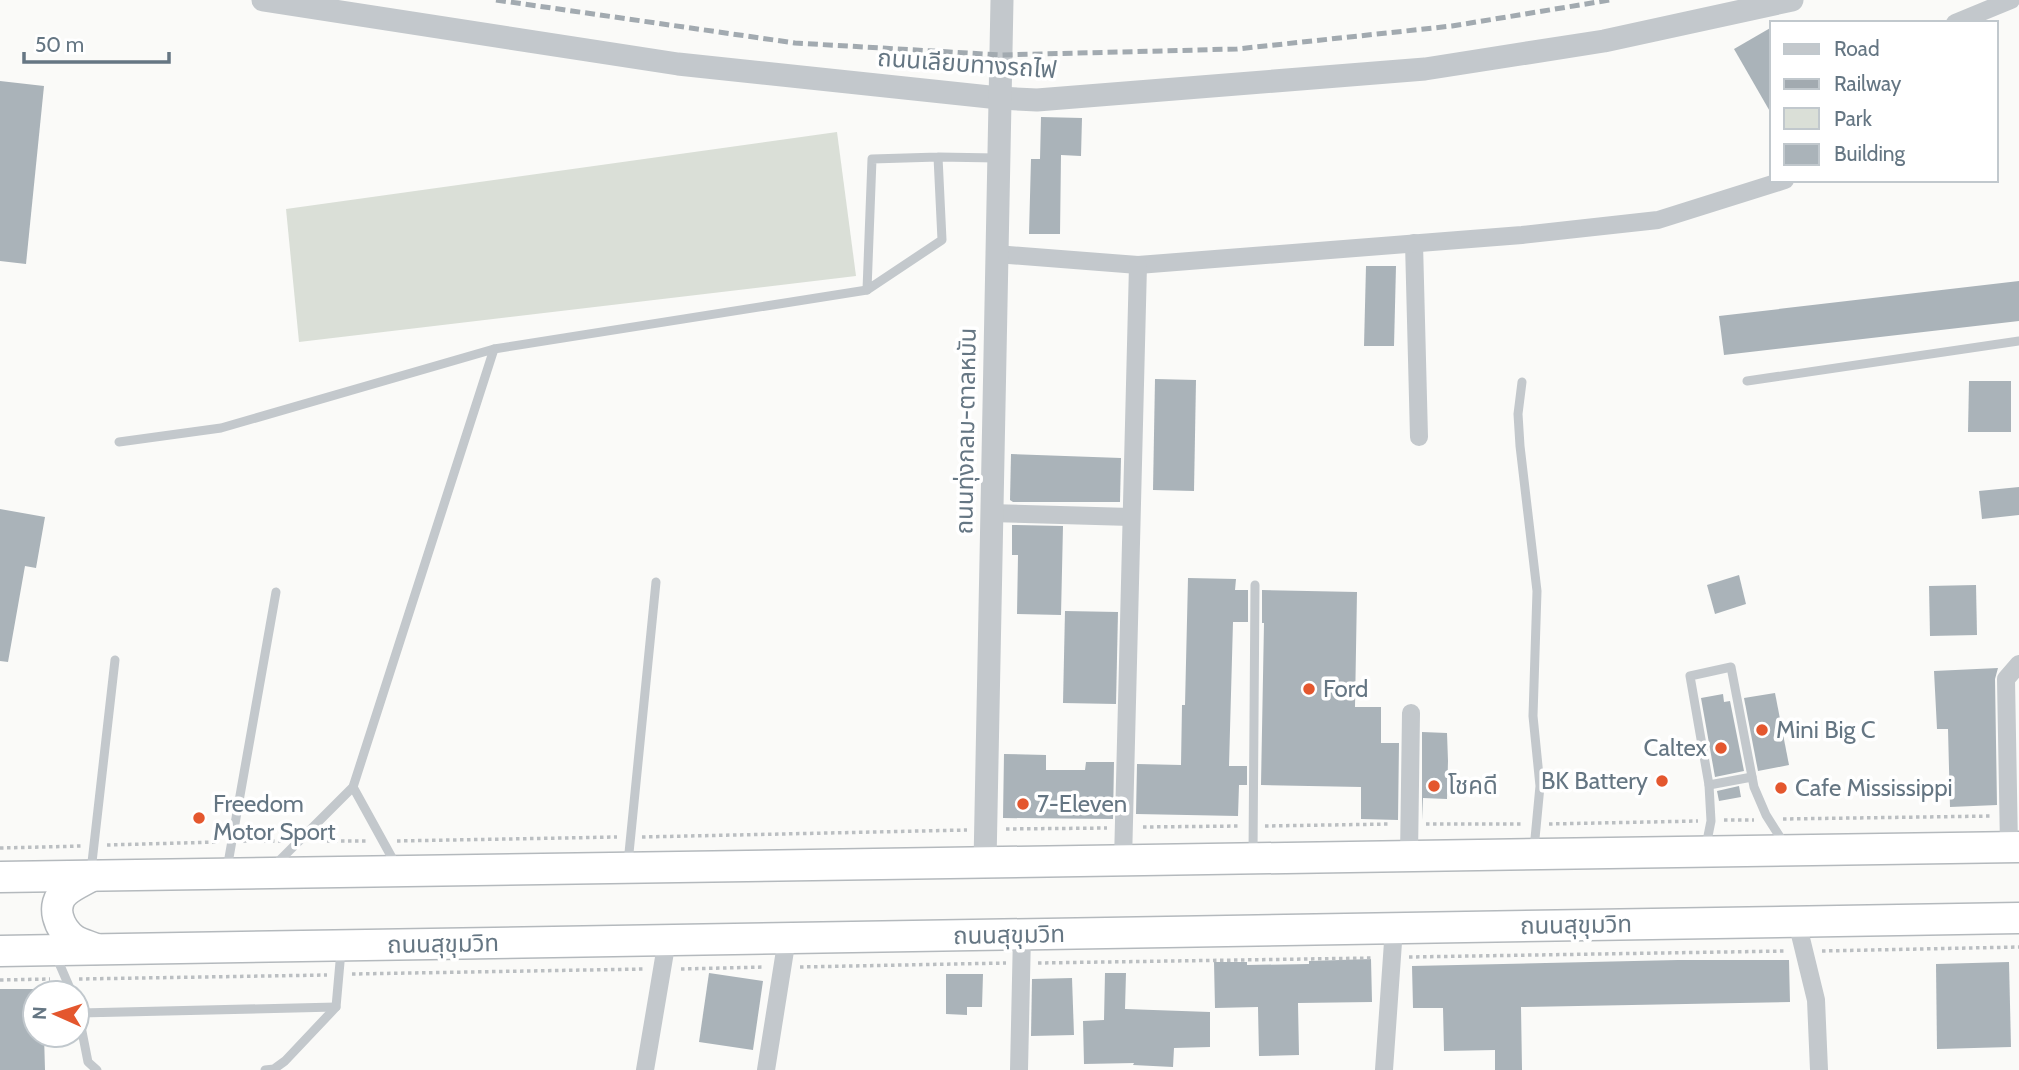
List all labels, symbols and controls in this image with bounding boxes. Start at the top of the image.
scale bar [24,21,170,65]
legend [1770,21,1998,182]
text: 50 m [35,32,84,57]
text: Road [1834,36,1880,61]
street label: ถนนเลียบทางรถไฟ [876,43,1058,84]
text: Railway [1834,71,1902,96]
text: Park [1834,106,1872,131]
text: Building [1834,141,1906,166]
street label: ถนนทุ่งกลม-ตาลหมัน [949,327,983,535]
place label: Ford [1323,674,1368,703]
marker: Ford [1301,681,1317,697]
place label: Mini Big C [1776,715,1876,744]
marker: Mini Big C [1754,722,1770,738]
place label: Caltex [1644,733,1708,762]
marker: Caltex [1713,740,1729,756]
place label: BK Battery [1541,766,1648,795]
place label: โชคดี [1448,771,1498,800]
marker: BK Battery [1654,773,1670,789]
place label: Cafe Mississippi [1795,773,1953,802]
marker: โชคดี [1426,778,1442,794]
marker: Cafe Mississippi [1773,780,1789,796]
place label: Freedom Motor Sport [213,789,336,846]
place label: 7-Eleven [1037,789,1127,818]
marker: 7-Eleven [1015,796,1031,812]
marker: Freedom Motor Sport [191,810,207,826]
street label: ถนนสุขุมวิท [1520,909,1632,941]
street label: ถนนสุขุมวิท [953,919,1065,951]
street label: ถนนสุขุมวิท [387,928,499,960]
north arrow [21,979,91,1049]
text: N [28,1006,51,1020]

